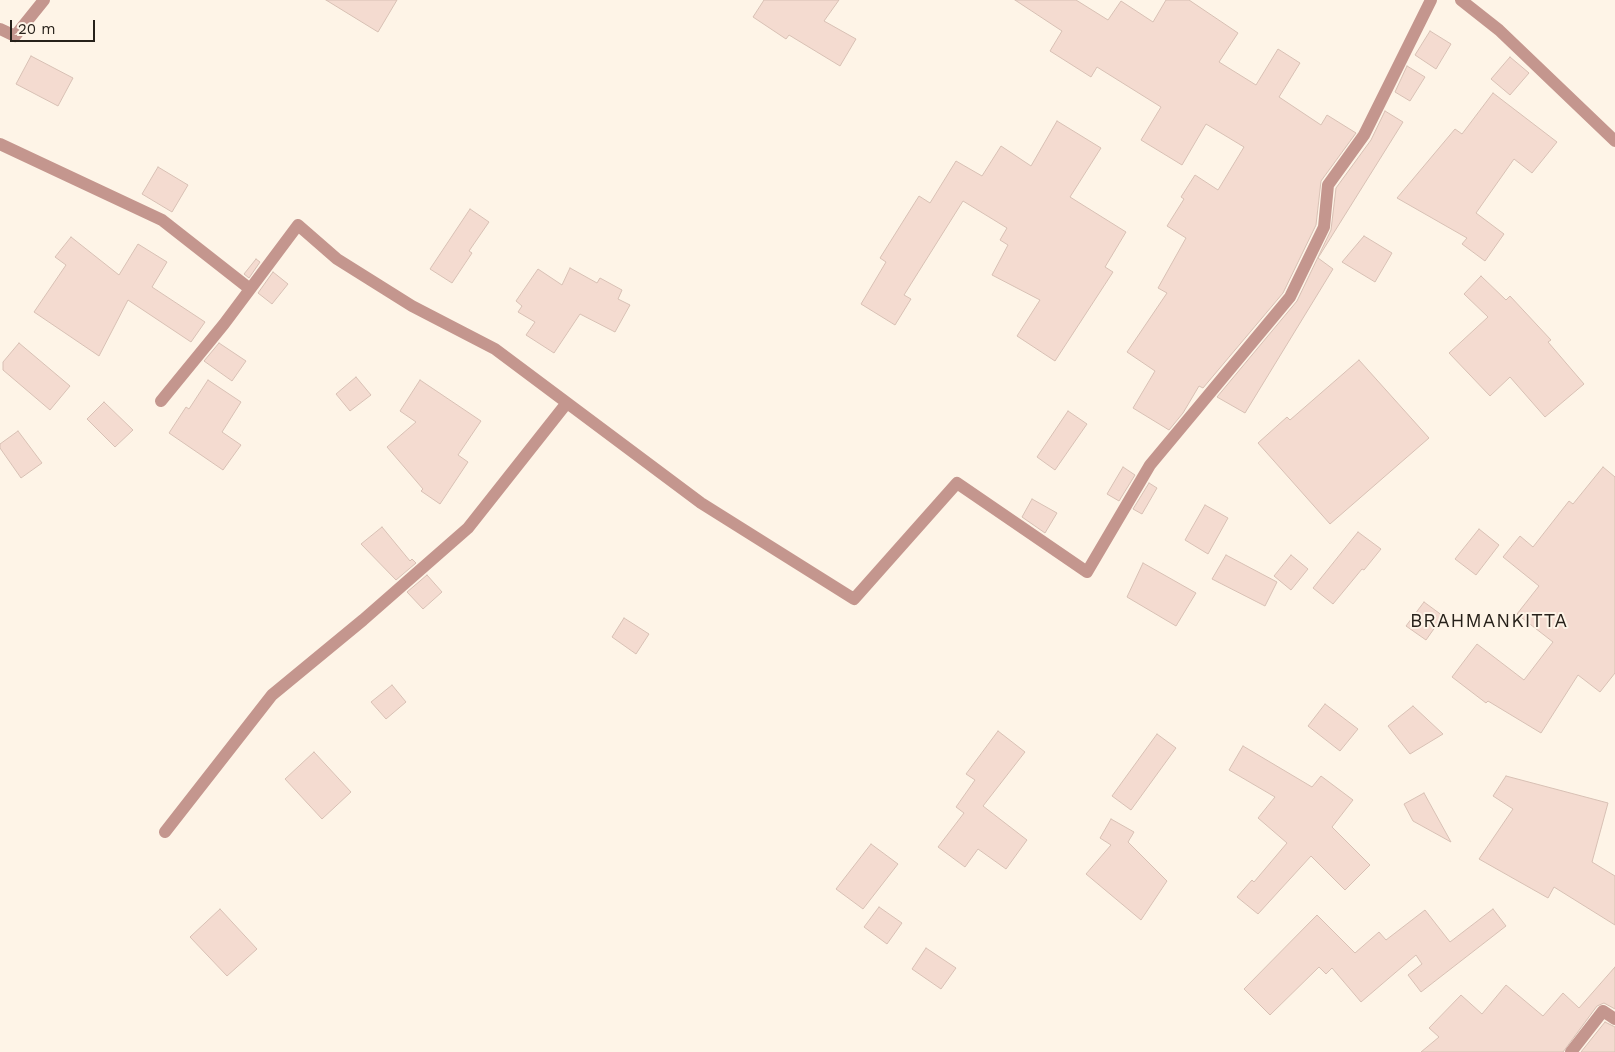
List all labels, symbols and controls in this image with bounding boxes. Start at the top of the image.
scale bar [12,10,98,42]
text: 20 m [18,20,56,38]
district label: BRAHMANKITTA [1408,610,1570,632]

